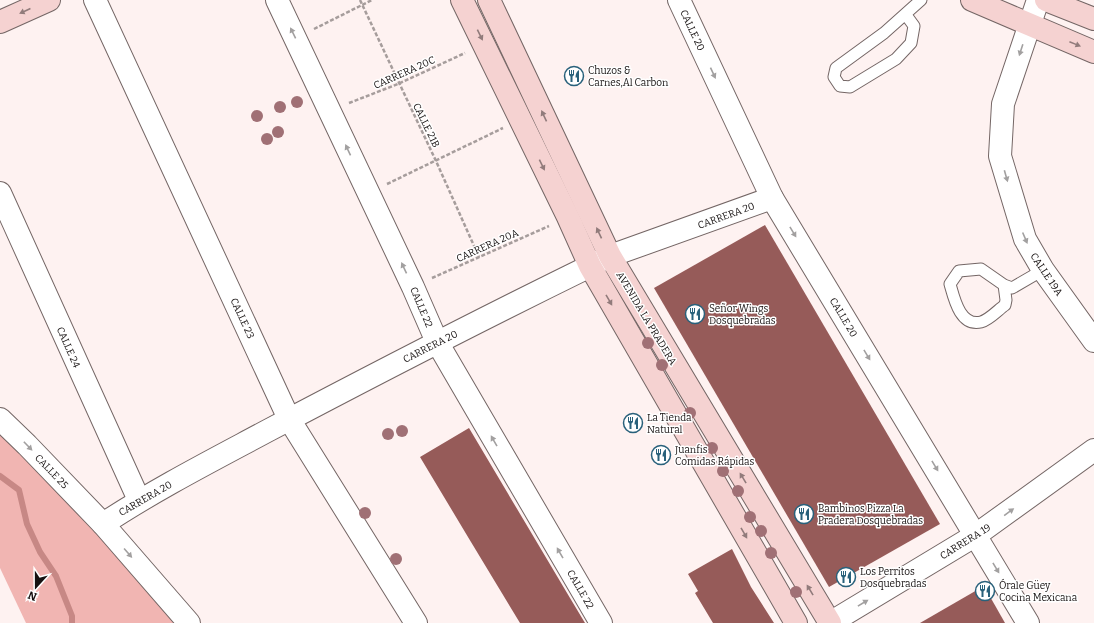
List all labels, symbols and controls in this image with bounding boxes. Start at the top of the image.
one-way arrow [19,8,30,14]
street label: CALLE 20 [677,8,707,53]
one-way arrow [290,27,296,39]
one-way arrow [476,29,483,41]
one-way arrow [1069,41,1081,47]
one-way arrow [1018,44,1024,56]
street label: CARRERA 20C [372,54,437,92]
restaurant icon: Chuzos & Carnes,Al Carbon [563,65,585,87]
place label: Chuzos & Carnes,Al Carbon [588,65,669,89]
one-way arrow [710,68,716,79]
street label: CALLE 21B [410,101,442,150]
one-way arrow [541,110,547,121]
one-way arrow [345,145,351,156]
one-way arrow [539,159,546,170]
one-way arrow [1003,171,1009,183]
street label: CARRERA 20 [696,200,756,232]
street label: CARRERA 20A [454,226,521,265]
one-way arrow [789,226,796,238]
one-way arrow [596,227,602,239]
one-way arrow [1022,233,1028,244]
street label: CALLE 19A [1027,251,1065,299]
one-way arrow [401,262,407,273]
street label: AVENIDA LA PRADERA [613,270,679,368]
street label: CALLE 22 [407,285,435,330]
one-way arrow [606,294,613,306]
street label: CALLE 23 [228,296,257,341]
street label: CALLE 20 [827,296,860,339]
restaurant icon: Señor Wings Dosquebradas [684,303,706,325]
place label: Señor Wings Dosquebradas [709,303,776,327]
street label: CALLE 24 [54,325,82,370]
street label: CARRERA 20 [401,328,460,366]
one-way arrow [864,349,871,361]
restaurant icon: La Tienda Natural [622,412,644,434]
place label: La Tienda Natural [647,412,692,436]
one-way arrow [491,435,498,447]
one-way arrow [23,441,33,451]
restaurant icon: Juanfis Comidas Rápidas [650,444,672,466]
place label: Juanfis Comidas Rápidas [674,444,755,468]
street label: CALLE 25 [32,452,71,491]
one-way arrow [931,460,938,472]
one-way arrow [739,473,747,483]
street label: CARRERA 20 [117,479,174,519]
restaurant icon: Bambinos Pizza La Pradera Dosquebradas [793,503,815,525]
place label: Bambinos Pizza La Pradera Dosquebradas [818,503,923,527]
one-way arrow [1003,507,1014,516]
street label: CARRERA 19 [938,521,993,562]
one-way arrow [741,528,748,539]
one-way arrow [556,547,563,559]
one-way arrow [124,548,133,559]
one-way arrow [993,562,1000,574]
restaurant icon: Los Perritos Dosquebradas [835,566,857,588]
place label: Los Perritos Dosquebradas [860,566,927,590]
north arrow [16,567,56,607]
street label: CALLE 22 [564,568,596,611]
place label: Órale Güey Cocina Mexicana [999,578,1078,604]
restaurant icon: Órale Güey Cocina Mexicana [974,580,996,602]
one-way arrow [806,584,813,596]
text: N [26,588,39,603]
one-way arrow [858,599,868,607]

